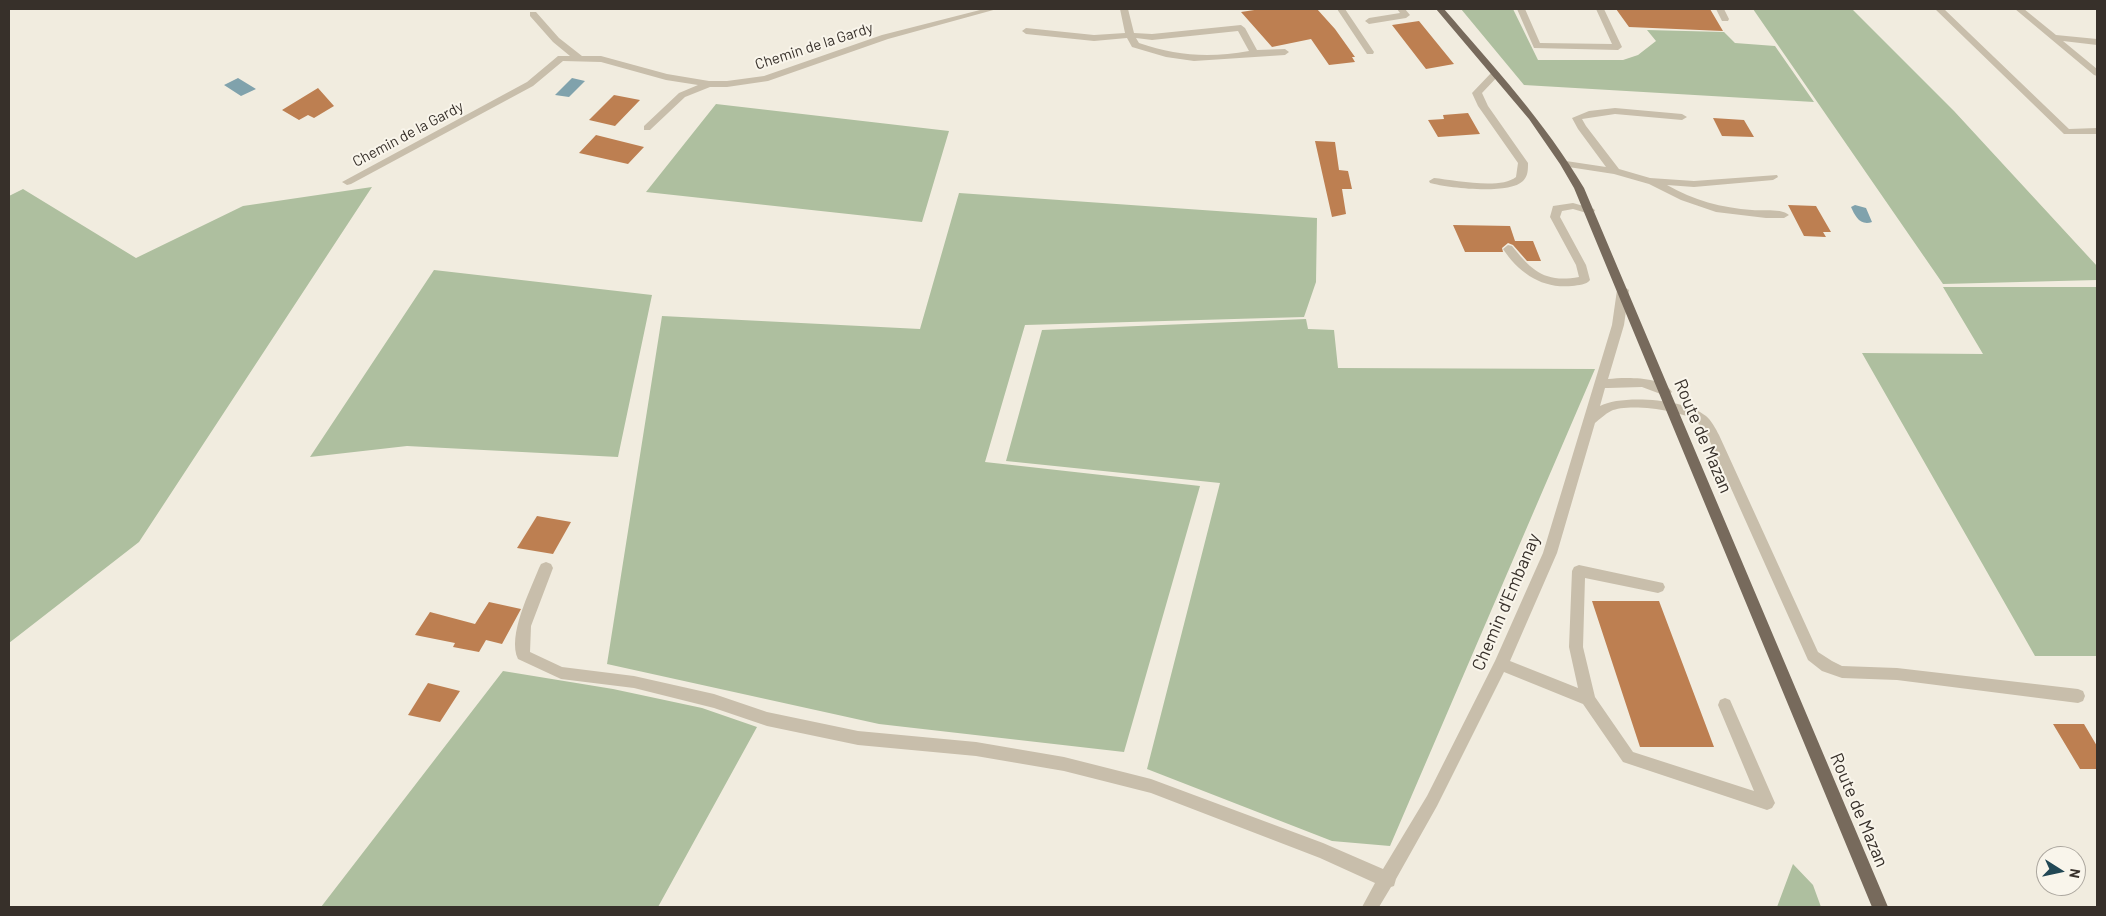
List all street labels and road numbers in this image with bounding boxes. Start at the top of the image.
street label: Chemin de la Gardy [753,18,875,74]
street label: Chemin de la Gardy [350,97,466,171]
street label: Route de Mazan [1669,376,1737,496]
street label: Chemin d'Embanay [1467,530,1545,674]
street label: Route de Mazan [1825,750,1893,870]

